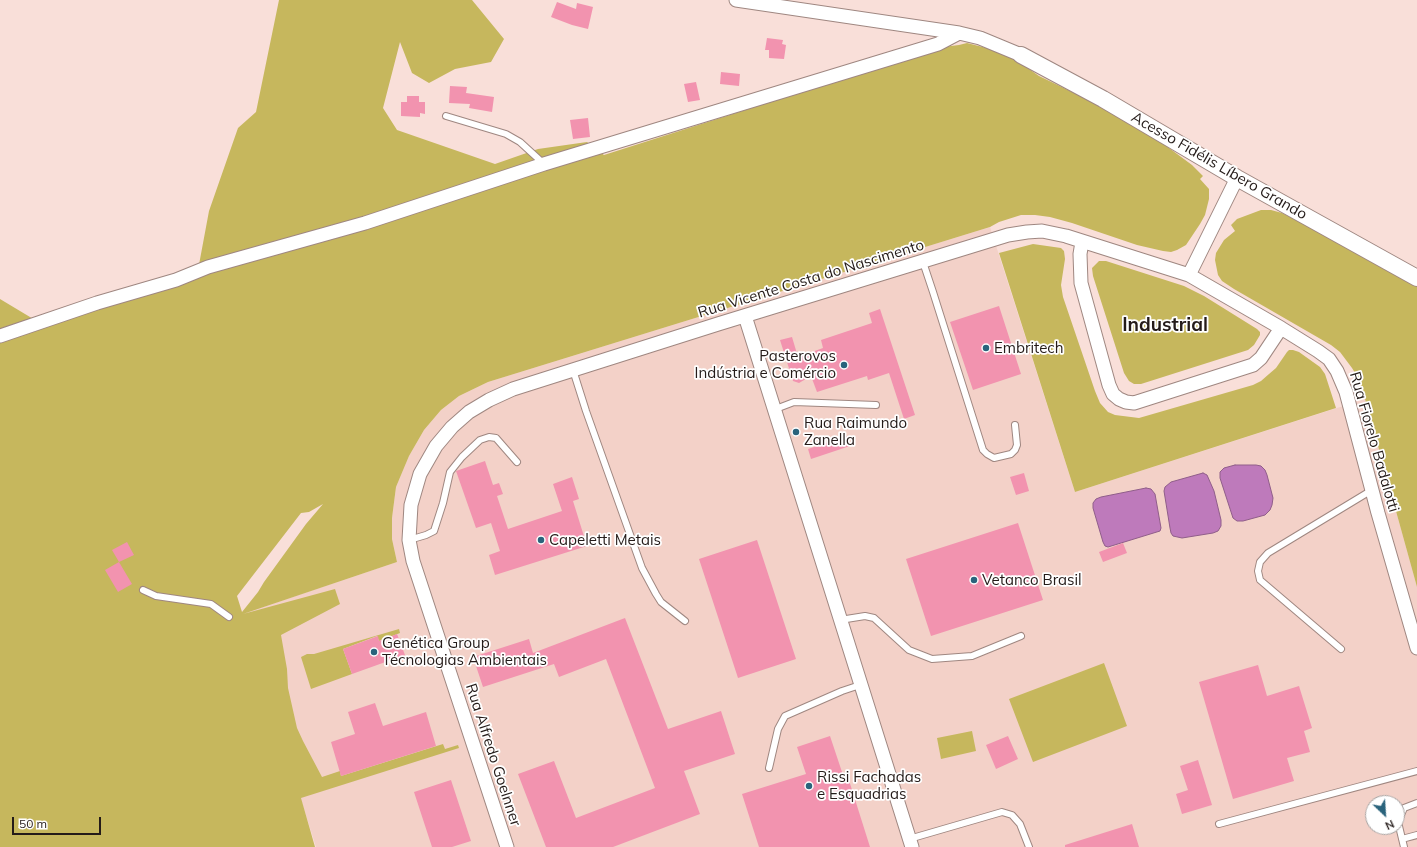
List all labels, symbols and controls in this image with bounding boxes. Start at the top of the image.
street label: Acesso Fidélis Líbero Grando [1128,108,1310,224]
street label: Rua Vicente Costa do Nascimento [696,236,926,322]
district label: Industrial [1122,314,1208,336]
place label: Embritech [994,339,1064,357]
marker: Embritech [981,343,991,353]
place label: Pasterovos Indústria e Comércio [695,347,836,382]
marker: Pasterovos Indústria e Comércio [839,360,849,370]
street label: Rua Fiorelo Badalotti [1345,370,1403,514]
place label: Rua Raimundo Zanella [804,414,907,449]
marker: Rua Raimundo Zanella [791,427,801,437]
place label: Capeletti Metais [549,531,661,549]
marker: Capeletti Metais [536,535,546,545]
place label: Vetanco Brasil [982,571,1082,589]
marker: Vetanco Brasil [969,575,979,585]
place label: Genética Group Técnologias Ambientais [382,634,547,669]
marker: Genética Group Técnologias Ambientais [369,647,379,657]
street label: Rua Alfredo Goelnner [461,681,525,829]
place label: Rissi Fachadas e Esquadrias [817,768,921,803]
marker: Rissi Fachadas e Esquadrias [804,781,814,791]
north arrow [1365,795,1405,835]
scale bar [14,809,103,835]
text: 50 m [19,816,47,831]
text: N [1383,817,1396,833]

